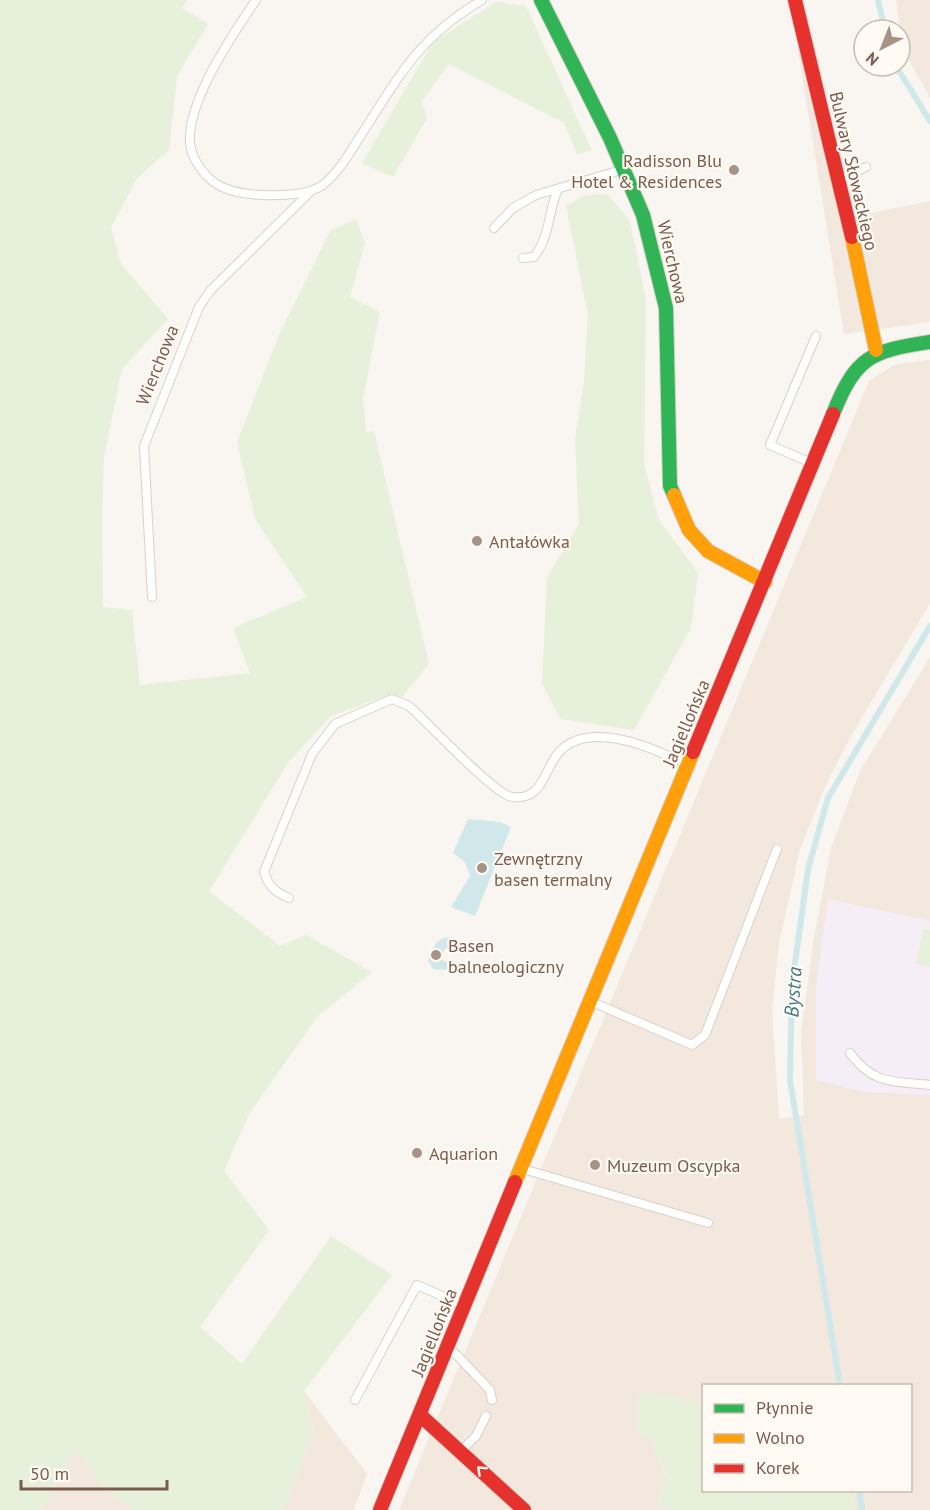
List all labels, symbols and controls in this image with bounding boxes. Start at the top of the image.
north arrow [852,18,912,78]
text: N [861,48,883,70]
street label: Bulwary Słowackiego [825,89,883,253]
place label: Radisson Blu Hotel & Residences [571,149,722,193]
marker: Radisson Blu Hotel & Residences [727,163,741,177]
street label: Wierchowa [652,218,694,306]
street label: Wierchowa [130,321,184,409]
place label: Antałówka [489,530,570,553]
marker: Antałówka [470,534,484,548]
street label: Jagiellońska [657,676,715,771]
place label: Zewnętrzny basen termalny [494,847,613,891]
marker: Zewnętrzny basen termalny [475,861,489,875]
place label: Basen balneologiczny [448,934,564,978]
marker: Basen balneologiczny [429,948,443,962]
water label: Bystra [778,966,808,1018]
place label: Aquarion [429,1142,498,1165]
marker: Aquarion [410,1146,424,1160]
place label: Muzeum Oscypka [607,1154,740,1177]
marker: Muzeum Oscypka [588,1158,602,1172]
street label: Jagiellońska [406,1285,462,1380]
legend [702,1384,912,1492]
text: Płynnie [756,1396,813,1419]
text: Wolno [756,1426,805,1449]
scale bar [21,1453,166,1491]
text: Korek [756,1456,800,1479]
text: 50 m [30,1462,69,1485]
one-way arrow [477,1466,488,1477]

